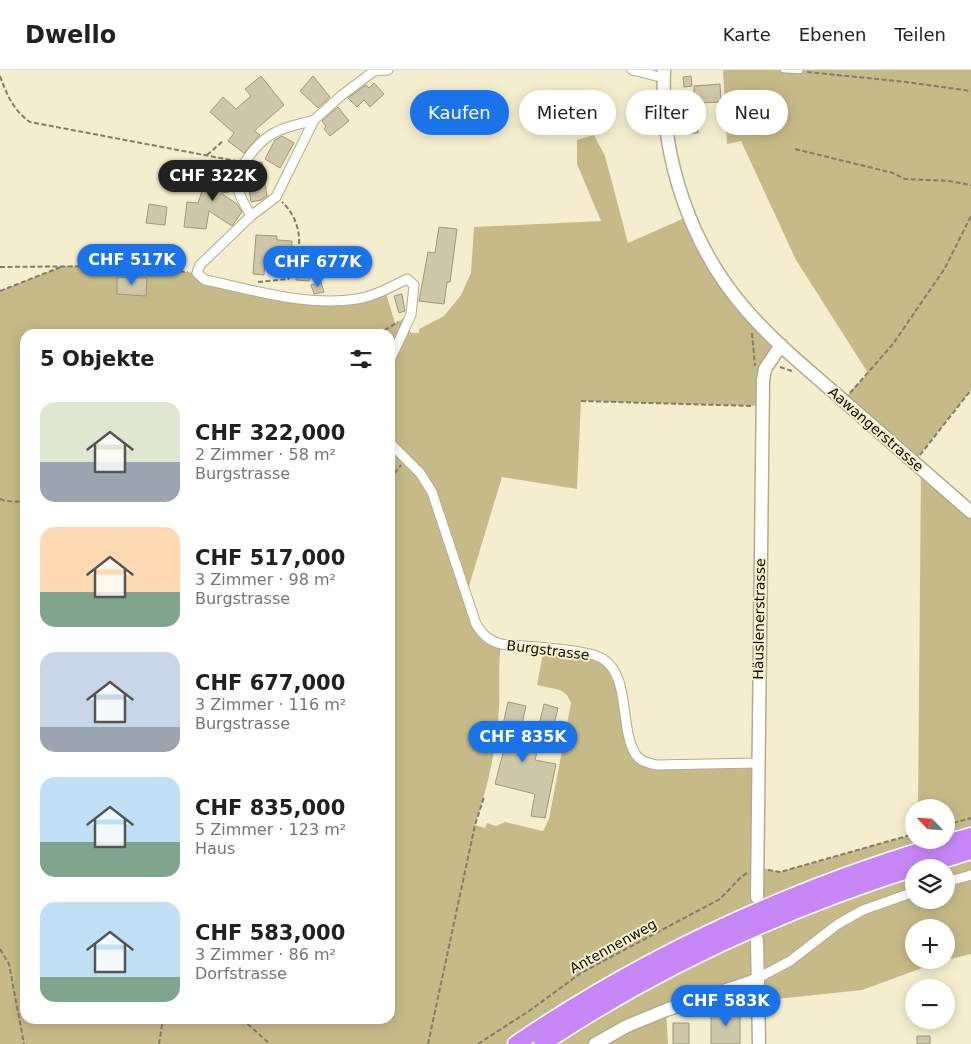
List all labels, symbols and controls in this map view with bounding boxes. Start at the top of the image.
text: Dwello [25,21,116,49]
text: Karte [723,24,771,45]
text: Ebenen [799,24,867,45]
text: Teilen [895,24,946,45]
chip: Kaufen [410,90,509,135]
chip: Mieten [519,90,616,135]
chip: Filter [626,90,706,135]
chip: Neu [716,90,788,135]
pin: CHF 322K [161,160,265,202]
text: CHF 322K [169,166,257,185]
pin: CHF 517K [80,244,184,286]
pin: CHF 677K [266,246,370,288]
text: CHF 517K [88,250,176,269]
text: CHF 677K [274,252,362,271]
icon: filters [347,345,375,373]
text: 5 Objekte [40,347,155,371]
street label: Aawangerstrasse [825,383,927,475]
text: CHF 322,000 [195,421,345,445]
icon: home [80,422,140,482]
text: 2 Zimmer · 58 m² [195,445,336,464]
text: Burgstrasse [195,464,290,483]
text: CHF 517,000 [195,546,345,570]
icon: home [80,547,140,607]
street label: Häuslenerstrasse [750,558,768,680]
text: 3 Zimmer · 98 m² [195,570,336,589]
text: Burgstrasse [195,589,290,608]
street label: Burgstrasse [506,637,590,663]
text: CHF 677,000 [195,671,345,695]
icon: home [80,672,140,732]
text: 3 Zimmer · 116 m² [195,695,346,714]
text: Burgstrasse [195,714,290,733]
pin: CHF 835K [471,720,575,763]
text: CHF 835K [479,727,567,746]
text: CHF 835,000 [195,796,345,820]
icon: home [80,797,140,857]
north arrow [905,799,955,849]
map controls [905,799,955,1029]
text: 5 Zimmer · 123 m² [195,820,346,839]
text: Haus [195,839,235,858]
button: layers [905,859,955,909]
street label: Antennenweg [567,916,659,976]
button: + [905,919,955,969]
text: CHF 583,000 [195,921,345,945]
icon: home [80,922,140,982]
text: 3 Zimmer · 86 m² [195,945,336,964]
text: Dorfstrasse [195,964,287,983]
button: − [905,979,955,1029]
pin: CHF 583K [674,984,778,1027]
text: CHF 583K [682,991,770,1010]

